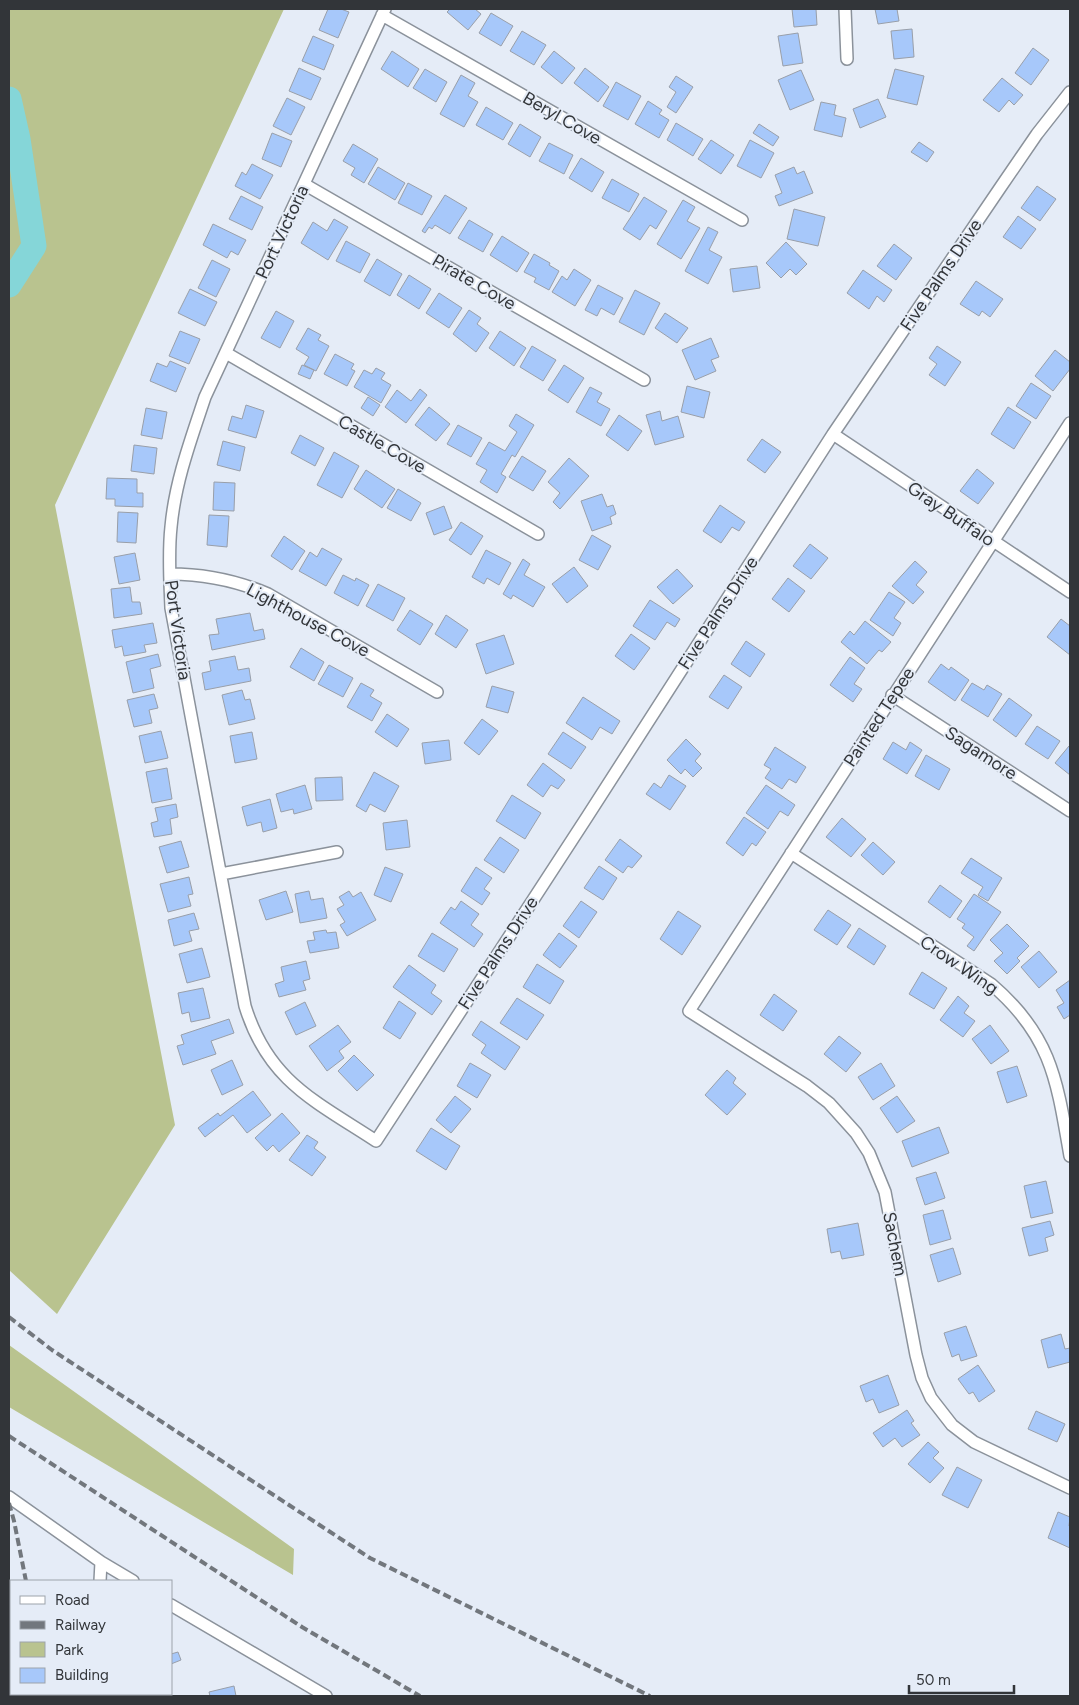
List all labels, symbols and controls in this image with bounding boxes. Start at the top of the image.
street label: Beryl Cove [519,87,605,149]
street label: Port Victoria [251,182,313,282]
street label: Five Palms Drive [895,215,987,335]
street label: Pirate Cove [428,249,520,315]
street label: Castle Cove [334,410,430,478]
street label: Gray Buffalo [903,477,999,551]
street label: Five Palms Drive [673,552,763,674]
street label: Port Victoria [160,578,196,682]
street label: Lighthouse Cove [243,578,373,662]
street label: Painted Tepee [839,663,919,771]
street label: Sagamore [941,722,1021,785]
street label: Five Palms Drive [453,892,543,1014]
street label: Crow Wing [916,931,1002,999]
street label: Sachem [878,1210,912,1278]
legend [10,1580,172,1695]
text: Road [55,1591,90,1609]
text: Railway [55,1616,106,1634]
text: Park [55,1641,84,1659]
scale bar [909,1662,1014,1694]
text: Building [55,1666,109,1684]
text: 50 m [916,1671,951,1689]

